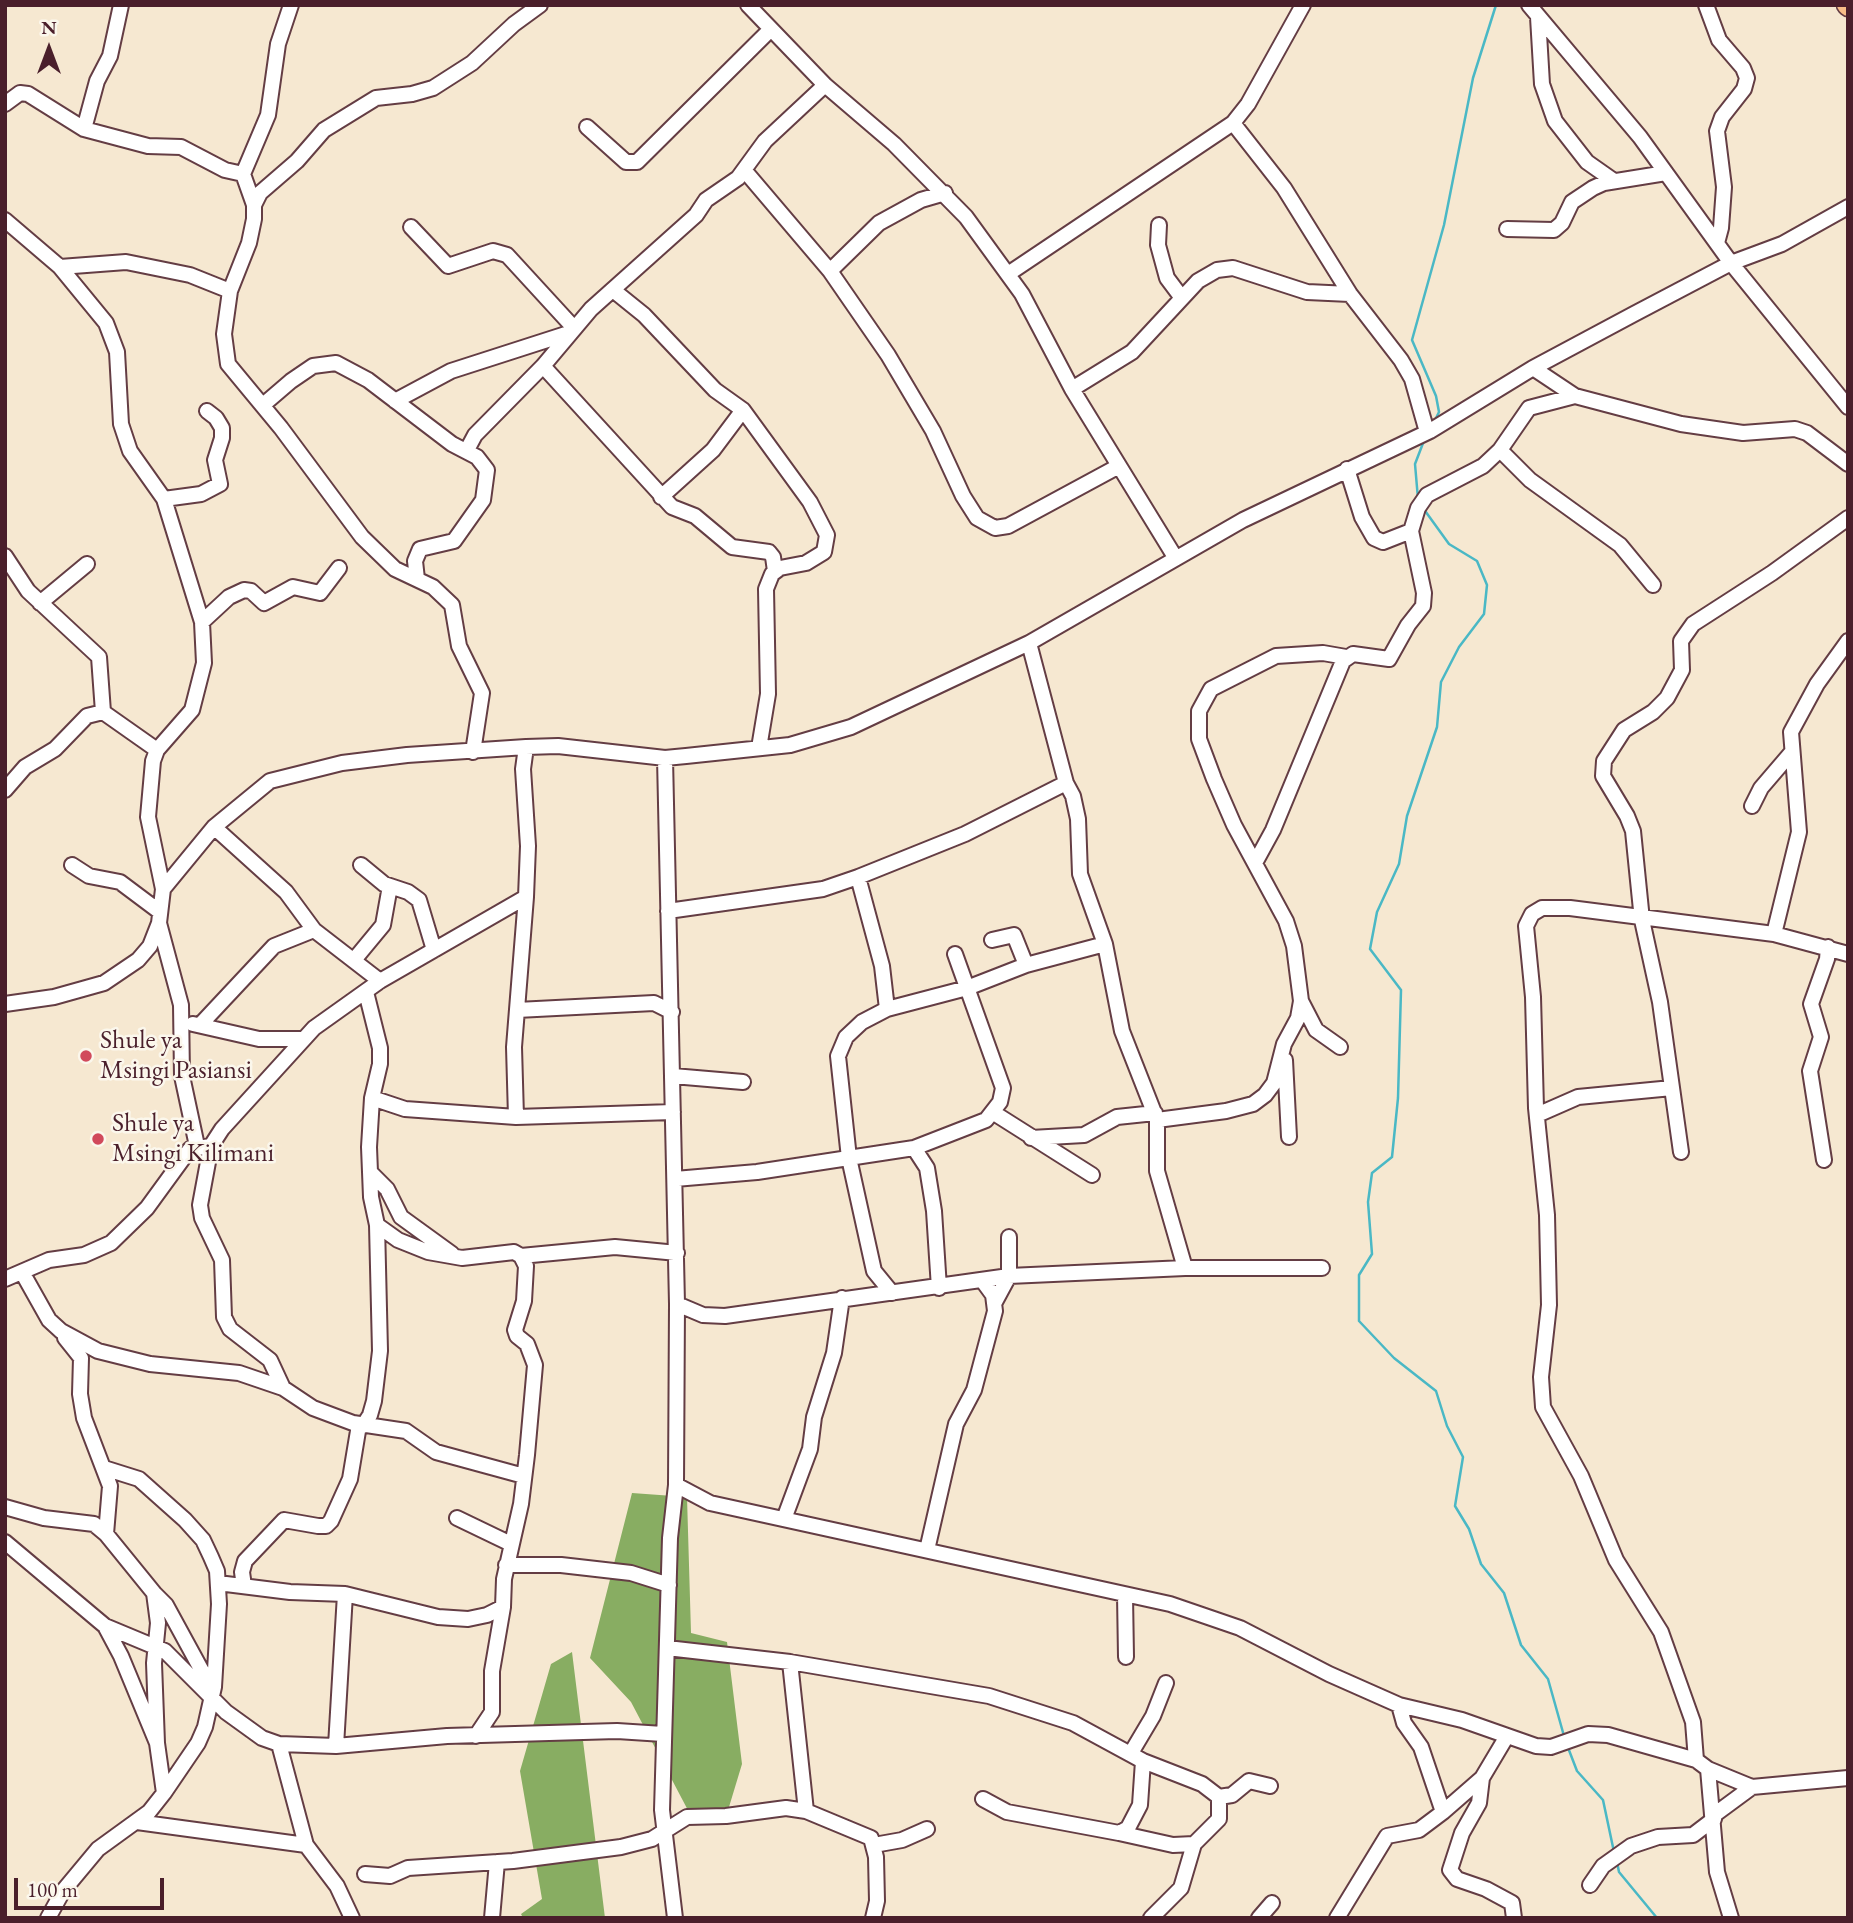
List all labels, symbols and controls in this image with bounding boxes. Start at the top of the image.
north arrow [14,14,84,84]
text: N [41,15,57,40]
place label: Shule ya Msingi Pasiansi [100,1025,252,1086]
marker: Shule ya Msingi Pasiansi [78,1048,94,1064]
place label: Shule ya Msingi Kilimani [112,1108,274,1170]
marker: Shule ya Msingi Kilimani [90,1131,106,1147]
scale bar [18,1864,168,1908]
text: 100 m [27,1876,78,1903]

